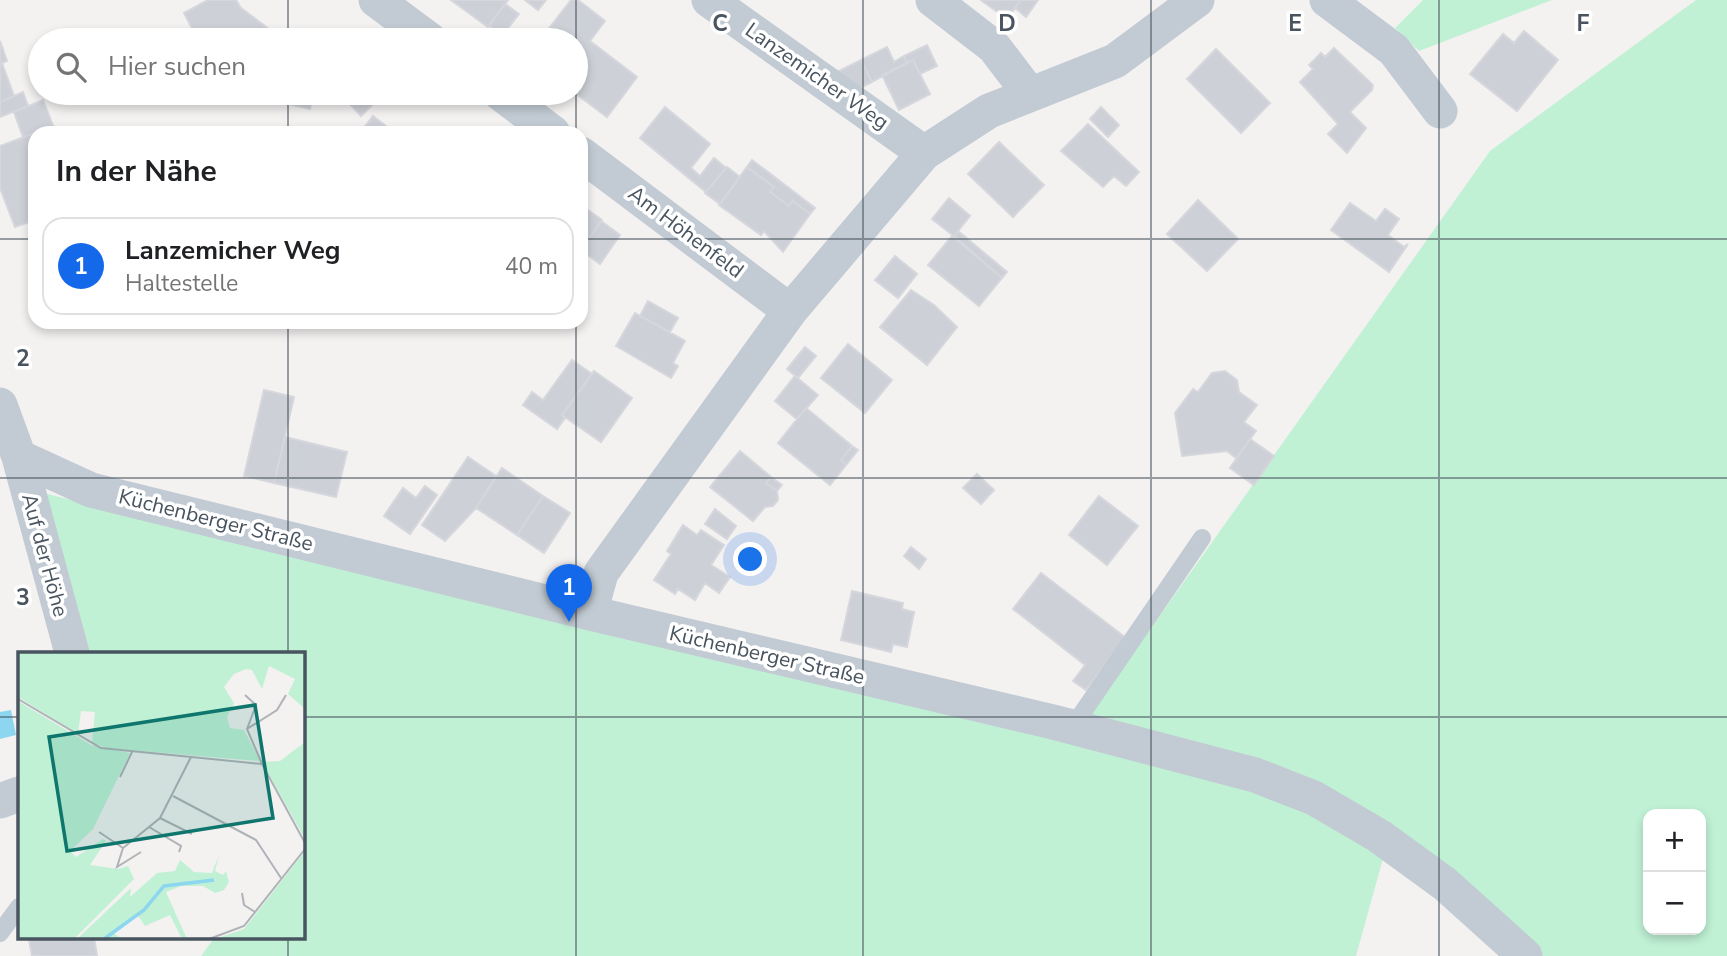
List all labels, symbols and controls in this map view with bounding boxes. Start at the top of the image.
text: C [712,8,728,39]
text: D [998,8,1016,39]
text: E [1288,8,1302,39]
text: F [1577,8,1590,39]
street label: Lanzemicher Weg [740,16,894,136]
search box [28,28,588,105]
icon: search [52,48,90,86]
text: Hier suchen [108,49,246,84]
text: In der Nähe [56,151,217,192]
street label: Am Höhenfeld [623,179,749,285]
text: Lanzemicher Weg [125,233,341,268]
text: 1 [74,251,88,282]
text: 40 m [505,251,558,282]
text: Haltestelle [125,268,238,299]
text: 2 [16,343,30,374]
street label: Küchenberger Straße [116,482,316,558]
street label: Auf der Höhe [15,490,75,620]
your location [733,542,767,576]
pin: 1 [546,564,592,622]
text: 3 [16,582,30,613]
street label: Küchenberger Straße [667,619,867,691]
inset map [18,652,304,939]
map controls [1643,809,1706,935]
button: + [1643,809,1706,872]
button: − [1643,872,1706,935]

